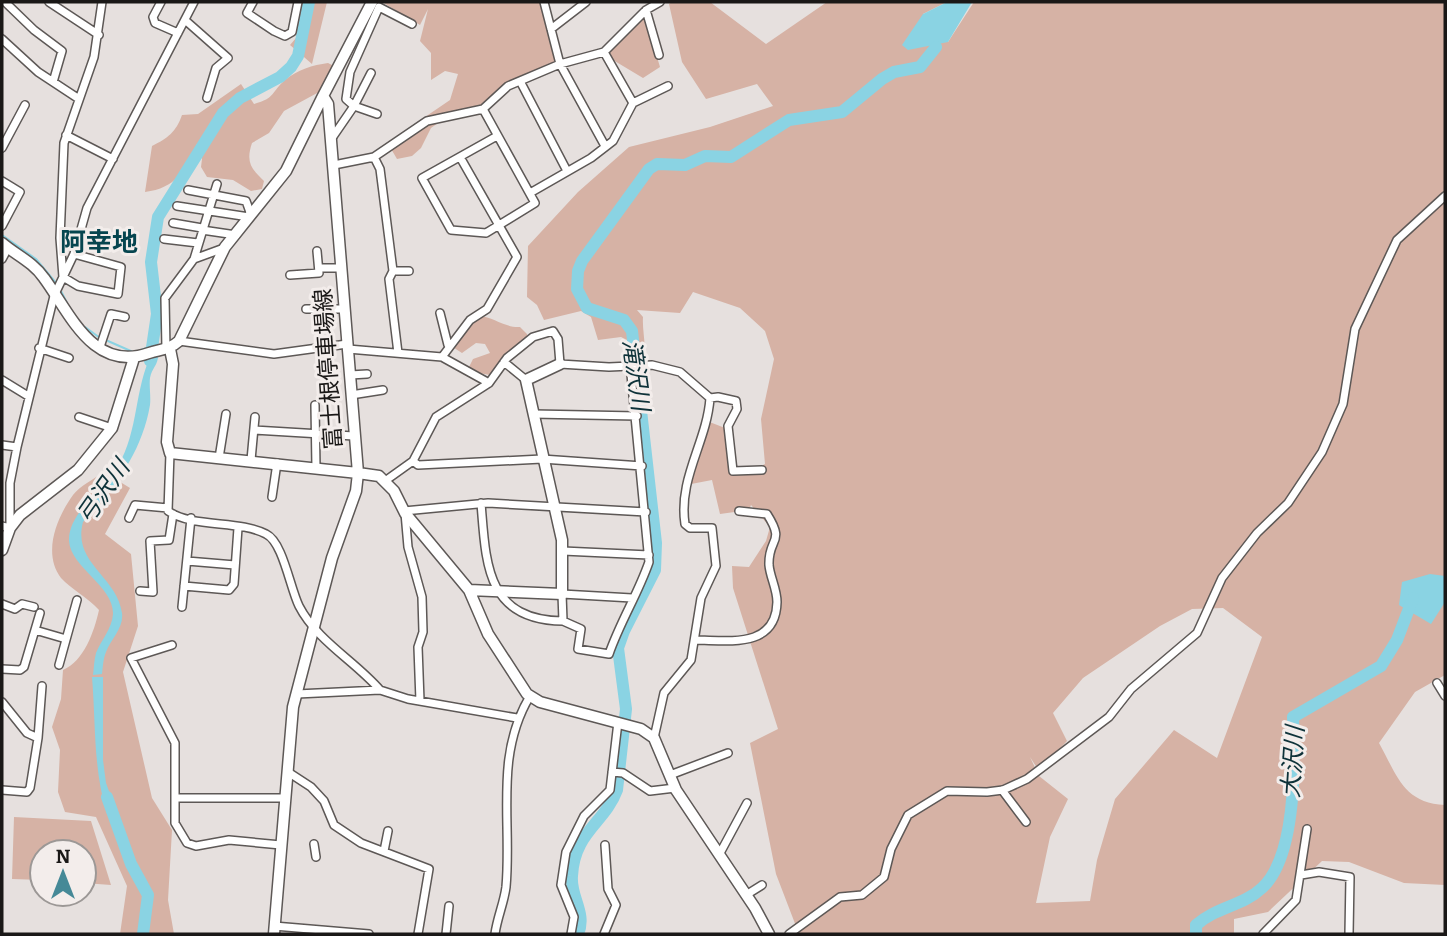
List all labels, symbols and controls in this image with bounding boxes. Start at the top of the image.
district label: 阿幸地 [60,227,138,258]
street label: 富士根停車場線 [308,288,348,450]
water label: 滝沢川 [617,337,655,416]
water label: 弓沢川 [71,452,137,530]
water label: 大沢川 [1277,722,1310,799]
north arrow [28,838,98,908]
text: N [56,845,71,868]

